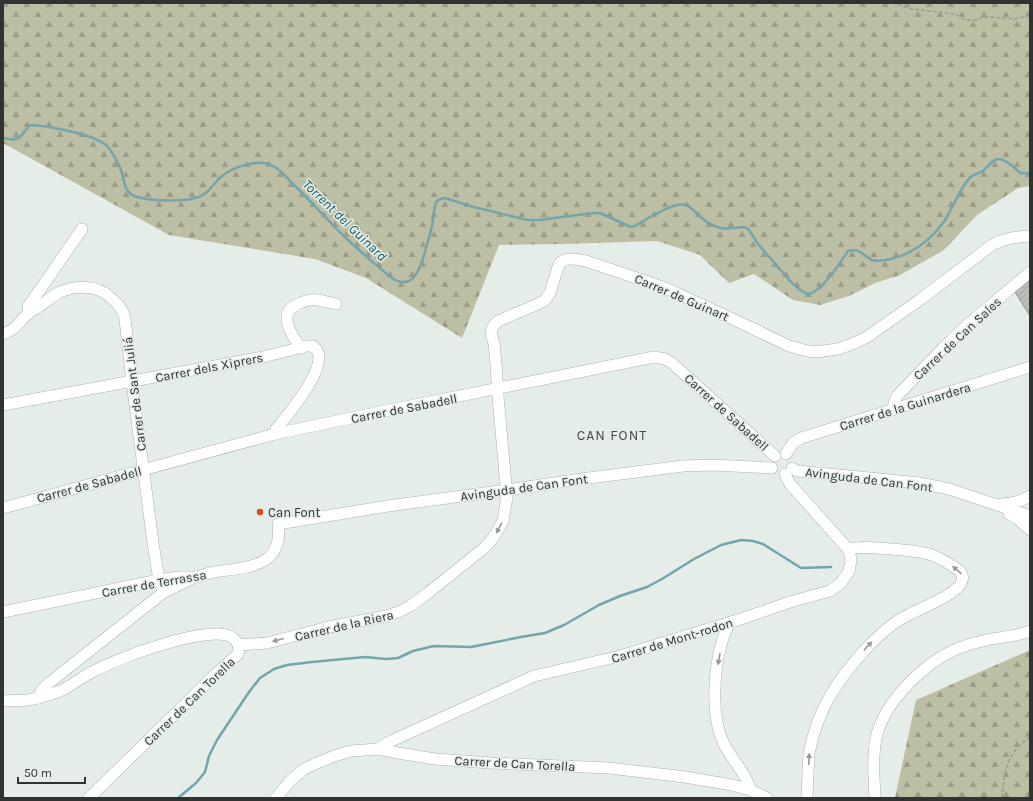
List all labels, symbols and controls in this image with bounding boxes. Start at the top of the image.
water label: Torrent del Guinard [299,176,391,265]
street label: Carrer de Guinart [632,271,731,324]
street label: Carrer de Can Sales [910,294,1005,383]
street label: Carrer de Sant Juliá [120,336,149,452]
street label: Carrer dels Xiprers [154,350,264,385]
street label: Carrer de Sabadell [682,371,772,454]
street label: Carrer de la Guinardera [838,379,973,434]
street label: Carrer de Sabadell [350,391,459,426]
district label: CAN FONT [577,427,647,444]
street label: Carrer de Sabadell [35,463,143,506]
street label: Avinguda de Can Font [804,464,934,495]
street label: Avinguda de Can Font [459,471,589,504]
place label: Can Font [268,505,320,520]
marker: Can Font [255,507,265,517]
one-way arrow [496,522,502,533]
one-way arrow [952,565,962,574]
street label: Carrer de Terrassa [101,567,208,600]
street label: Carrer de la Riera [293,607,395,644]
street label: Carrer de Mont-rodon [610,615,735,666]
one-way arrow [272,638,285,644]
one-way arrow [864,641,873,652]
one-way arrow [715,653,721,665]
street label: Carrer de Can Torella [141,654,238,749]
street label: Carrer de Can Torella [454,753,576,774]
one-way arrow [805,753,812,765]
scale bar [18,759,85,785]
text: 50 m [24,766,52,780]

